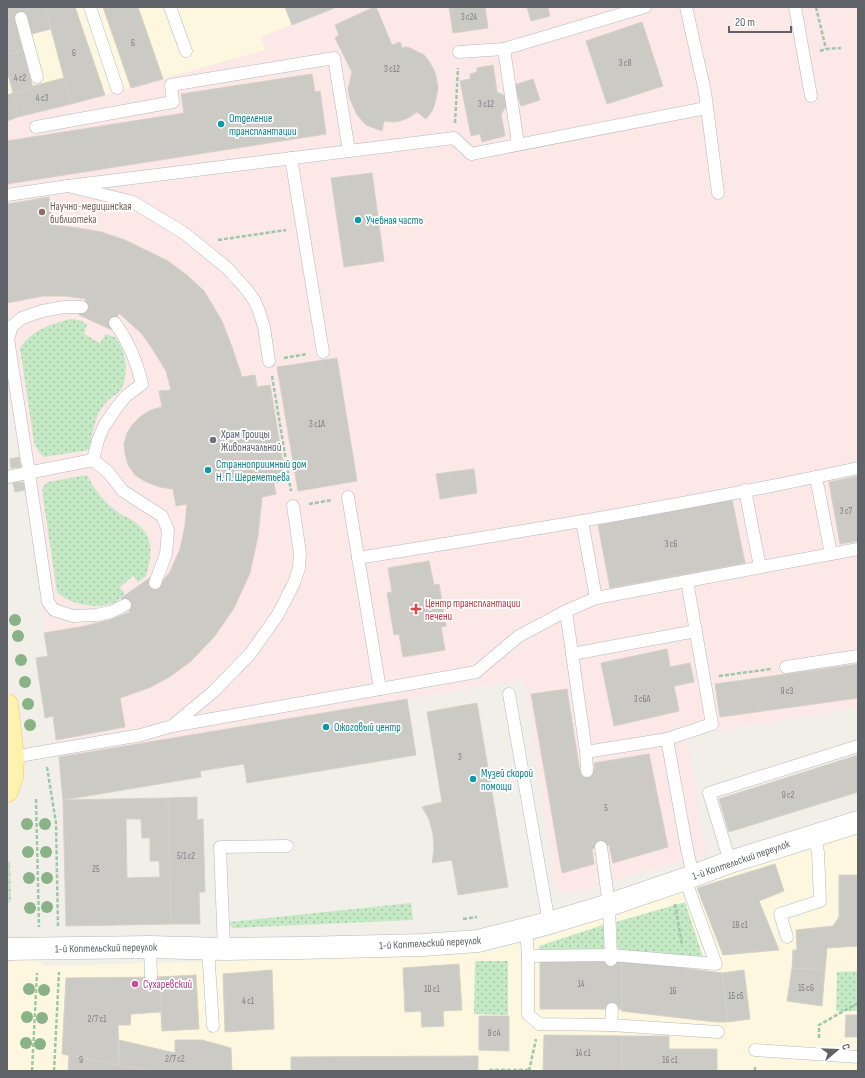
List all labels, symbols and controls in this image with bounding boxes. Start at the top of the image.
scale bar [729,8,791,34]
house number: 3 с24 [461,12,477,23]
text: 20 m [735,15,755,30]
house number: 6 [131,38,135,49]
house number: 6 [72,48,76,59]
house number: 3 с8 [619,58,631,69]
house number: 3 с12 [384,64,400,75]
house number: 4 с2 [14,73,27,84]
house number: 4 с3 [36,93,49,104]
house number: 3 с12 [478,99,494,110]
place label: Отделение трансплантации [229,112,297,138]
marker: Отделение трансплантации [216,119,226,129]
place label: Научно-медицинская библиотека [50,200,132,226]
marker: Научно-медицинская библиотека [37,207,47,217]
place label: Учебная часть [366,214,423,227]
marker: Учебная часть [353,215,363,225]
house number: 3 с1А [309,419,325,430]
place label: Храм Троицы Живоначальной [220,428,282,454]
marker: Храм Троицы Живоначальной [208,435,218,445]
place label: Странноприимный дом Н. П. Шереметьева [216,458,306,484]
marker: Странноприимный дом Н. П. Шереметьева [203,465,213,475]
house number: 3 с7 [840,506,853,517]
house number: 3 с6 [665,539,677,550]
place label: Центр трансплантации печени [425,597,521,623]
marker: Центр трансплантации печени [410,603,422,615]
house number: 9 с3 [781,686,794,697]
house number: 3 с6А [634,694,650,705]
place label: Ожоговый центр [334,721,401,734]
marker: Ожоговый центр [321,722,331,732]
house number: 3 [458,752,462,763]
place label: Музей скорой помощи [481,767,534,793]
marker: Музей скорой помощи [468,774,478,784]
house number: 9 с2 [782,790,795,801]
house number: 5 [604,803,608,814]
street label: 1-й Коптельский переулок [691,837,792,883]
house number: 5/1 с2 [177,851,195,862]
house number: 25 [92,864,100,875]
house number: 18 с1 [732,920,748,931]
street label: 1-й Коптельский переулок [379,934,482,952]
street label: 1-й Коптельский переулок [55,941,158,955]
place label: Сухаревский [143,978,193,991]
marker: Сухаревский [130,979,140,989]
house number: 14 [578,979,585,990]
house number: 15 с6 [798,983,814,994]
house number: 10 с1 [424,984,441,995]
house number: 16 [669,986,677,997]
house number: 15 с5 [728,991,744,1002]
house number: 4 с1 [242,996,255,1007]
house number: 2/7 с1 [88,1014,107,1025]
house number: 9 с4 [488,1028,501,1039]
north arrow [817,1030,857,1070]
text: С [839,1042,853,1052]
house number: 14 с1 [575,1048,591,1059]
house number: 2/7 с2 [165,1054,185,1065]
house number: 9 [79,1055,83,1066]
house number: 16 с1 [662,1055,678,1066]

